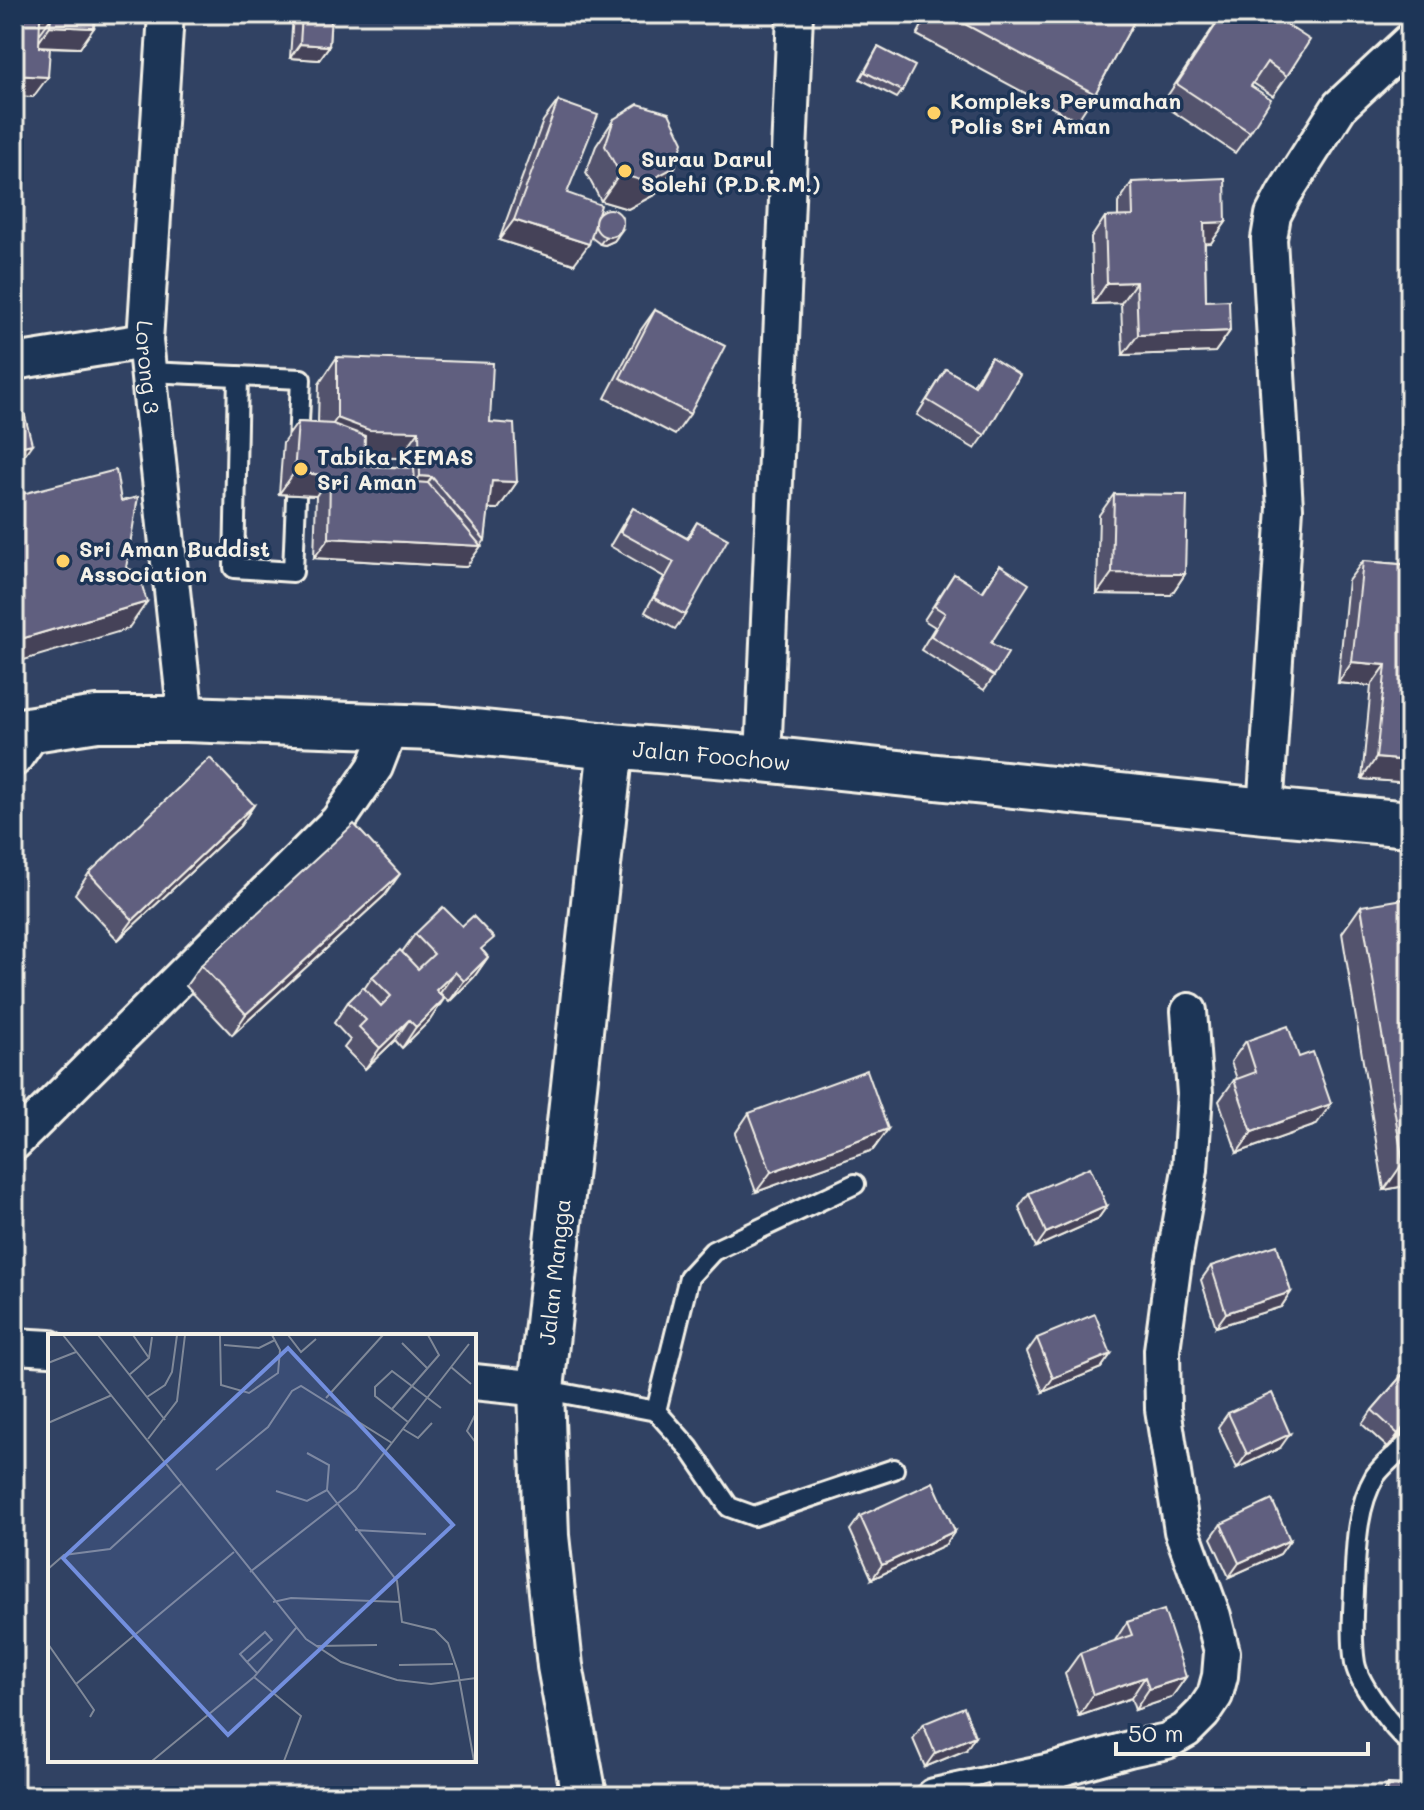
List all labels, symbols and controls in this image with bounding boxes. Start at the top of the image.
place label: Kompleks Perumahan Polis Sri Aman [950,86,1181,140]
marker: Kompleks Perumahan Polis Sri Aman [925,104,943,122]
place label: Surau Darul Solehi (P.D.R.M.) [641,144,821,198]
marker: Surau Darul Solehi (P.D.R.M.) [616,162,634,180]
street label: Lorong 3 [130,320,167,415]
place label: Tabika KEMAS Sri Aman [317,442,474,496]
marker: Tabika KEMAS Sri Aman [292,460,310,478]
place label: Sri Aman Buddist Association [79,534,270,588]
marker: Sri Aman Buddist Association [54,552,72,570]
street label: Jalan Foochow [632,733,792,776]
street label: Jalan Mangga [531,1197,576,1346]
inset map [48,1334,476,1762]
scale bar [1116,1706,1368,1756]
text: 50 m [1128,1717,1184,1748]

